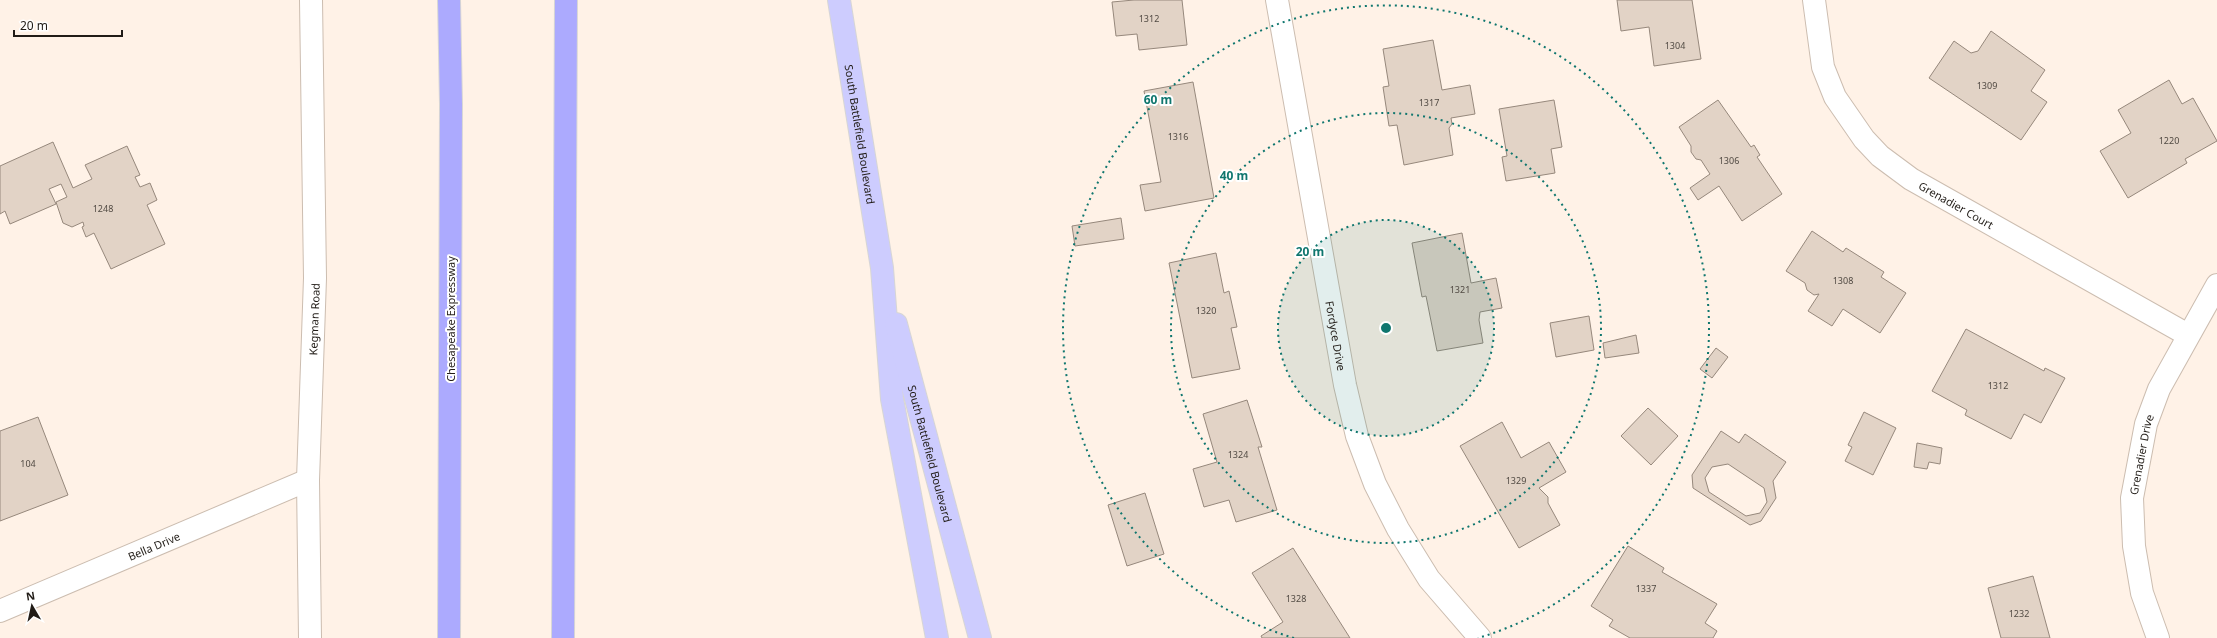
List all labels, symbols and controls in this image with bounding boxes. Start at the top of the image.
scale bar [14,12,122,38]
house number: 1312 [1139,12,1159,25]
text: 20 m [20,17,48,34]
house number: 1304 [1665,39,1685,52]
street label: South Battlefield Boulevard [842,63,879,205]
house number: 1309 [1977,79,1997,92]
text: 60 m [1144,91,1172,108]
house number: 1317 [1419,96,1439,109]
house number: 1316 [1168,130,1188,143]
house number: 1220 [2159,134,2179,147]
house number: 1306 [1719,154,1739,167]
text: 40 m [1220,167,1248,184]
street label: Grenadier Court [1916,177,1997,232]
house number: 1248 [93,202,113,215]
text: 20 m [1296,243,1324,260]
street label: Chesapeake Expressway [443,256,458,382]
house number: 1308 [1833,274,1853,287]
street label: Kegman Road [305,283,322,356]
house number: 1321 [1450,283,1470,296]
street label: Fordyce Drive [1323,300,1350,372]
house number: 1320 [1196,304,1216,317]
centre of rings [1379,321,1393,335]
house number: 1312 [1988,379,2008,392]
street label: South Battlefield Boulevard [905,383,956,524]
street label: Grenadier Drive [2125,412,2157,496]
house number: 1324 [1228,448,1248,461]
house number: 104 [20,457,36,470]
house number: 1329 [1506,474,1526,487]
street label: Bella Drive [125,528,182,563]
house number: 1337 [1636,582,1656,595]
north arrow [12,586,52,626]
text: N [25,588,36,604]
house number: 1328 [1286,592,1306,605]
house number: 1232 [2009,607,2029,620]

